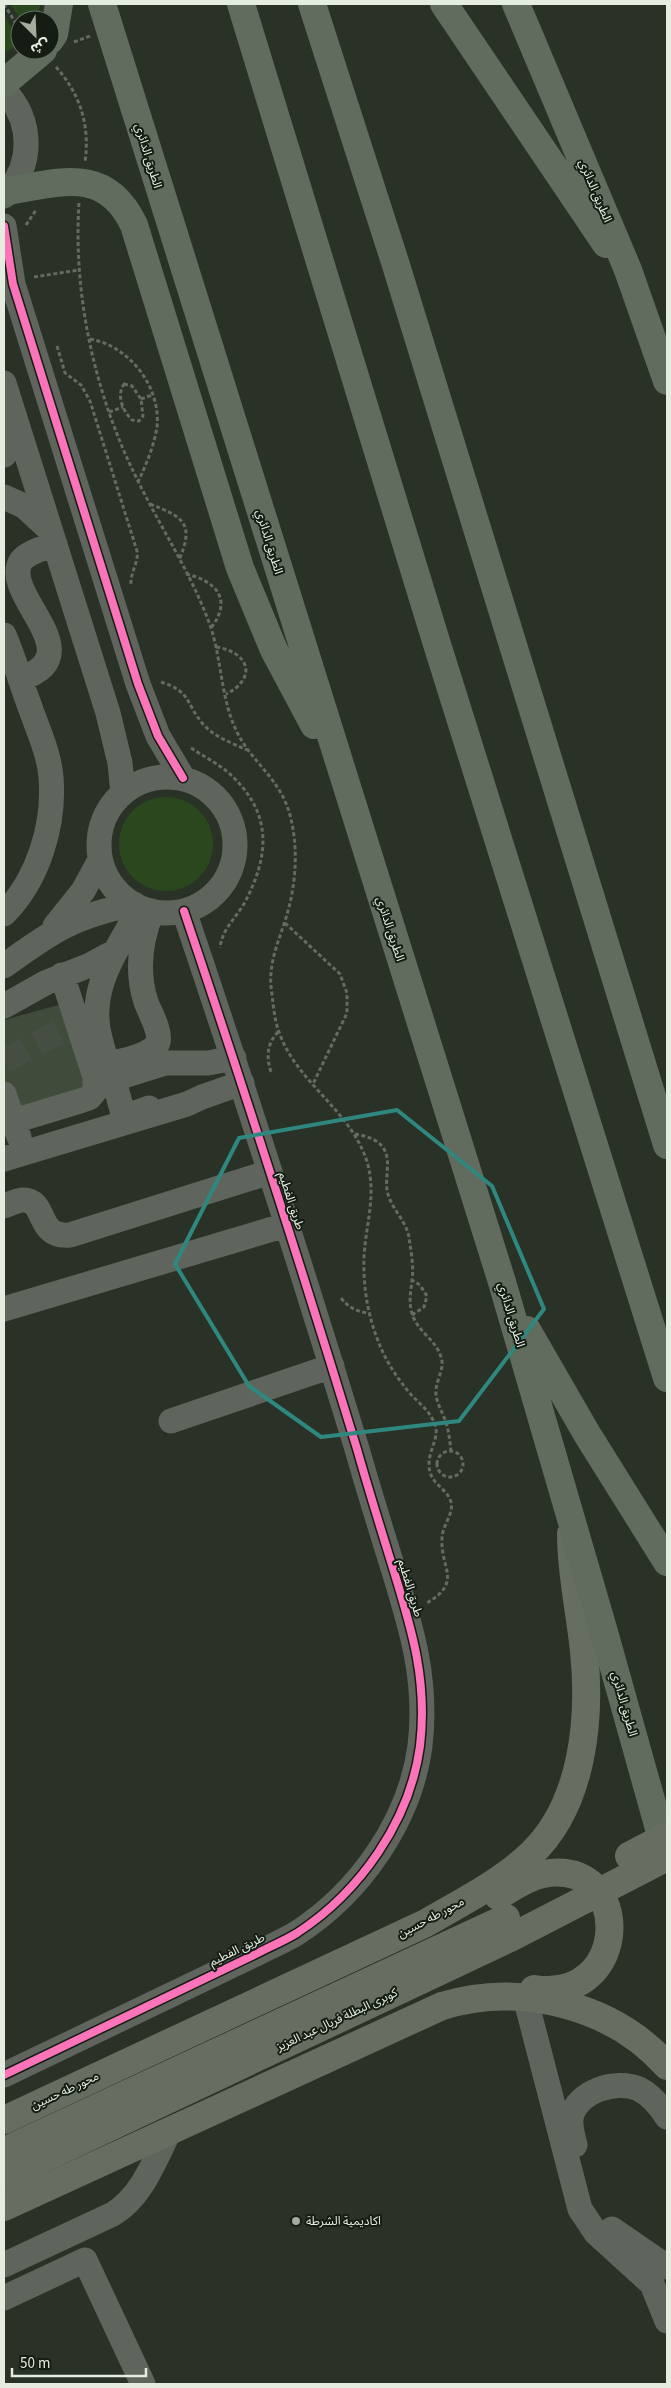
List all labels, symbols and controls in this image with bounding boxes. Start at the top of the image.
north arrow [10,10,60,60]
text: ش [27,33,53,59]
street label: الطريق الدائري [129,122,166,191]
street label: الطريق الدائري [573,157,616,226]
street label: الطريق الدائري [250,508,287,577]
street label: الطريق الدائري [371,895,408,964]
street label: طريق الفطيم [274,1170,308,1232]
street label: الطريق الدائري [492,1281,529,1350]
street label: طريق الفطيم [393,1557,427,1619]
street label: الطريق الدائري [606,1670,641,1739]
street label: محور طه حسين [395,1893,467,1943]
street label: طريق الفطيم [206,1929,268,1971]
street label: كوبرى البطلة فريال عبد العزيز [273,1984,401,2056]
street label: محور طه حسين [28,2068,102,2114]
place label: اكاديمية الشرطة [306,2213,381,2230]
marker: اكاديمية الشرطة [290,2215,302,2227]
scale bar [12,2346,146,2378]
text: 50 m [20,2353,50,2374]

